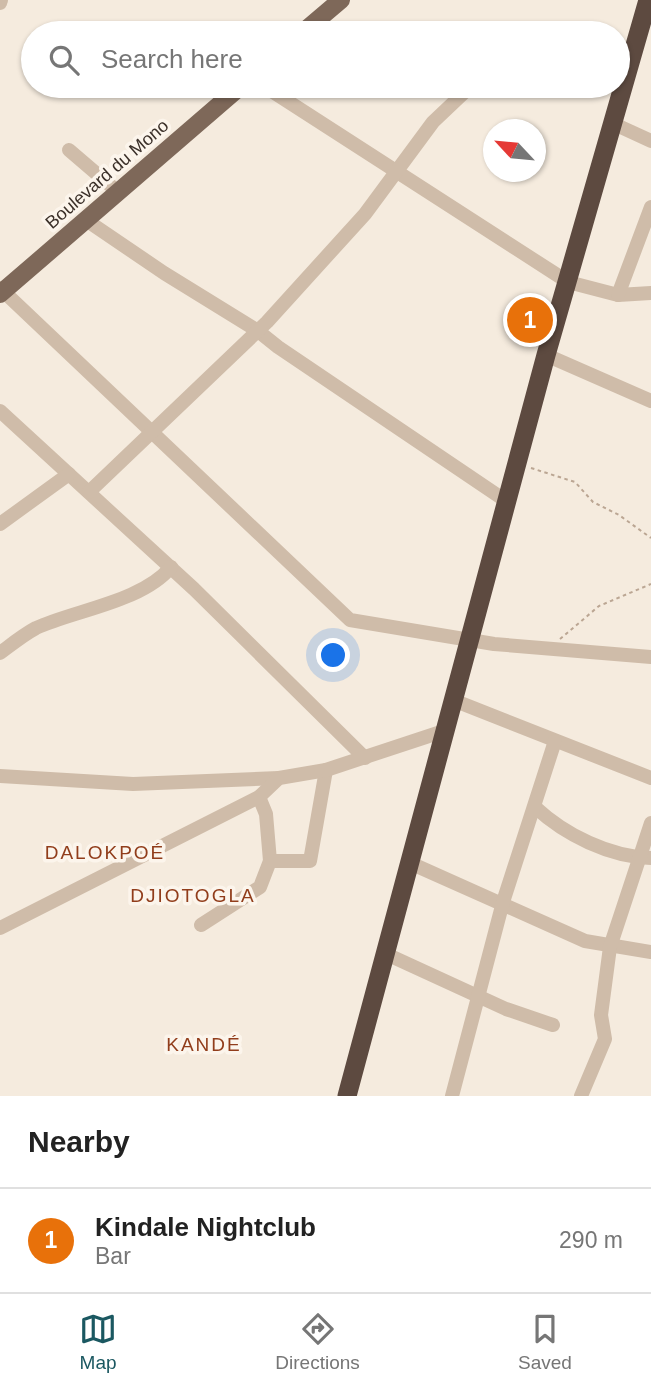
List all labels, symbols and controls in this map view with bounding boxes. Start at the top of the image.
search box [21,21,630,98]
icon: search [45,41,83,79]
text: Search here [101,44,243,74]
street label: Boulevard du Mono [42,115,172,233]
north arrow [483,119,546,182]
pin: 1 [507,294,553,346]
your location [316,638,350,672]
district label: DALOKPOÉ [45,842,165,863]
district label: DJIOTOGLA [130,885,256,906]
district label: KANDÉ [166,1034,242,1055]
text: Nearby [28,1125,130,1158]
text: Kindale Nightclub [95,1212,316,1242]
text: 1 [45,1227,57,1253]
text: 290 m [559,1227,623,1253]
text: Bar [95,1243,131,1269]
tab: Map [79,1310,117,1374]
tab: Directions [275,1310,360,1374]
tab: Saved [518,1310,572,1374]

